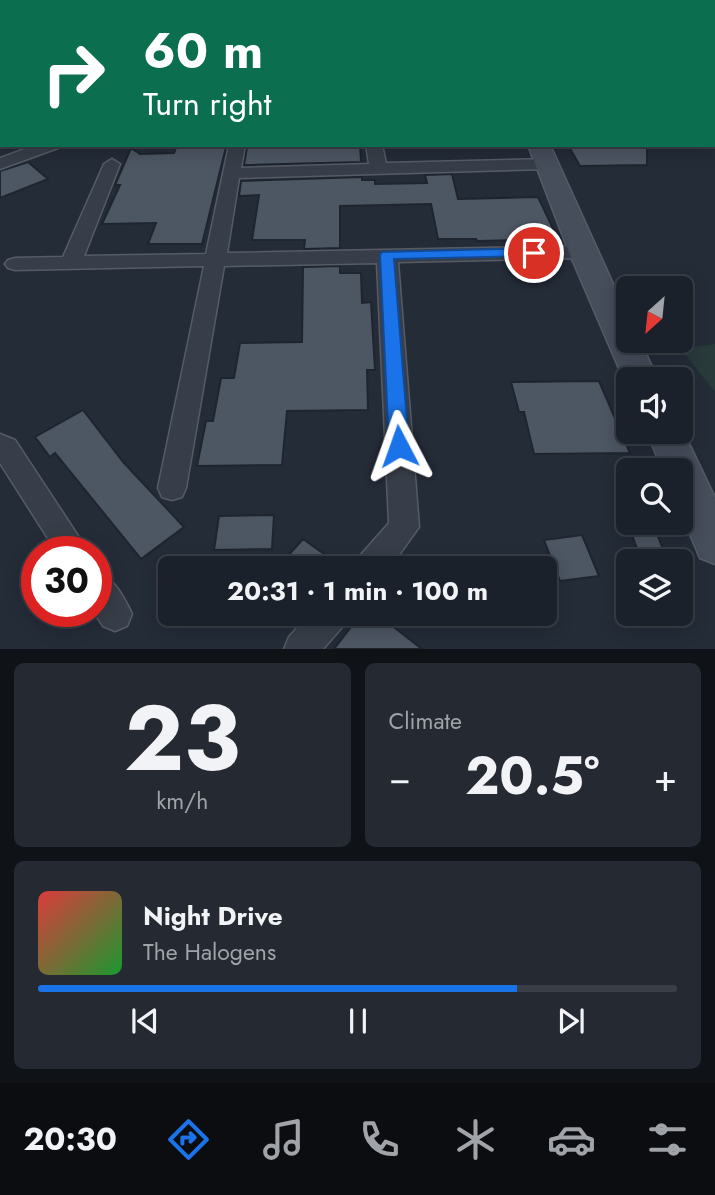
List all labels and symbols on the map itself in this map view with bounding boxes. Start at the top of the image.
pin [504,223,564,283]
north arrow [616,276,693,354]
position arrow [362,409,436,483]
speed limit sign: 30 [21,536,112,627]

